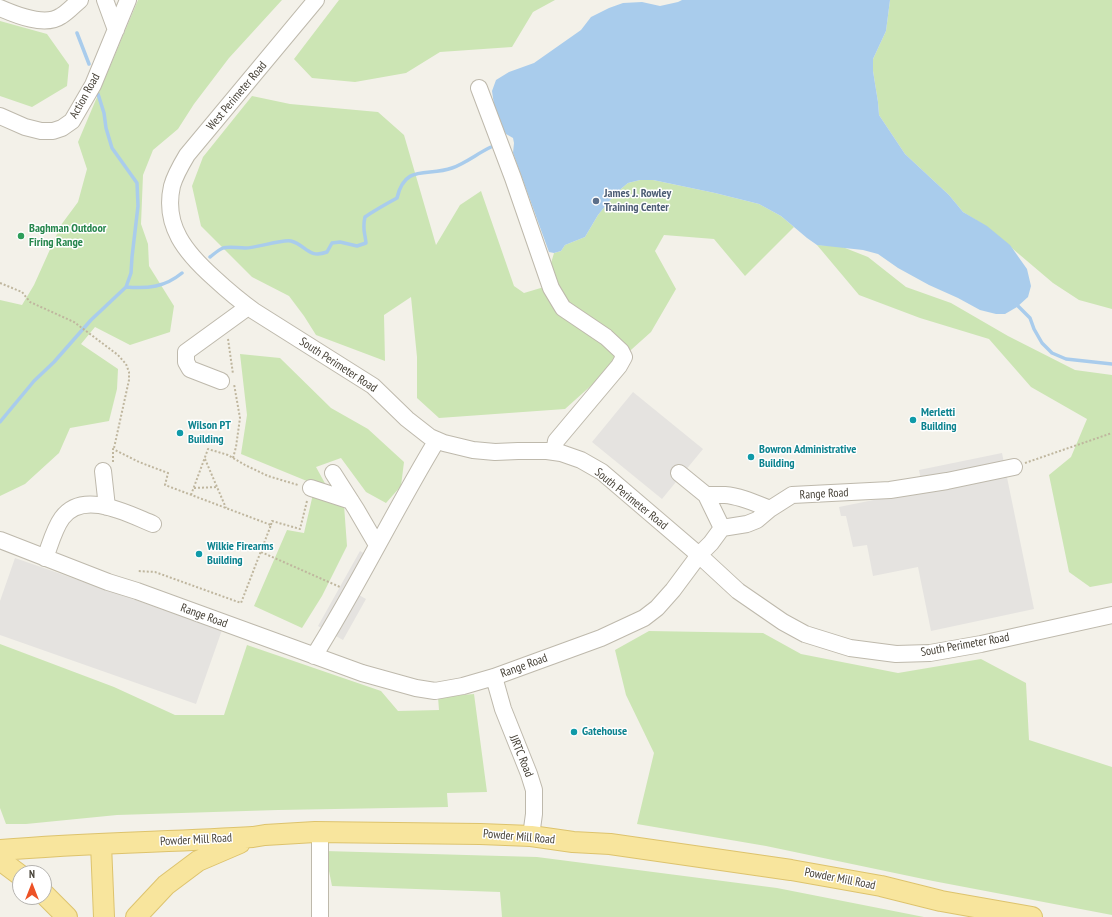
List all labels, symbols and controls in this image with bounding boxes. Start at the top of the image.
street label: West Perimeter Road [204,59,270,133]
street label: Action Road [67,71,103,121]
place label: James J. Rowley Training Center [604,187,671,215]
marker: James J. Rowley Training Center [591,196,601,206]
place label: Baghman Outdoor Firing Range [29,222,106,250]
marker: Baghman Outdoor Firing Range [16,231,26,241]
street label: South Perimeter Road [296,335,380,395]
place label: Merletti Building [921,406,957,434]
marker: Merletti Building [908,415,918,425]
place label: Wilson PT Building [188,419,231,447]
marker: Wilson PT Building [175,428,185,438]
place label: Bowron Administrative Building [759,443,856,471]
marker: Bowron Administrative Building [746,452,756,462]
street label: South Perimeter Road [592,465,670,533]
street label: Range Road [799,486,849,502]
place label: Wilkie Firearms Building [207,540,273,568]
marker: Wilkie Firearms Building [194,549,204,559]
street label: Range Road [179,601,229,631]
street label: South Perimeter Road [920,630,1010,660]
street label: Range Road [499,651,549,681]
place label: Gatehouse [582,725,627,739]
marker: Gatehouse [569,727,579,737]
street label: JJRTC Road [506,733,536,779]
street label: Powder Mill Road [482,827,556,847]
street label: Powder Mill Road [160,831,232,849]
north arrow [12,865,52,905]
street label: Powder Mill Road [803,865,877,893]
text: N [29,867,35,881]

